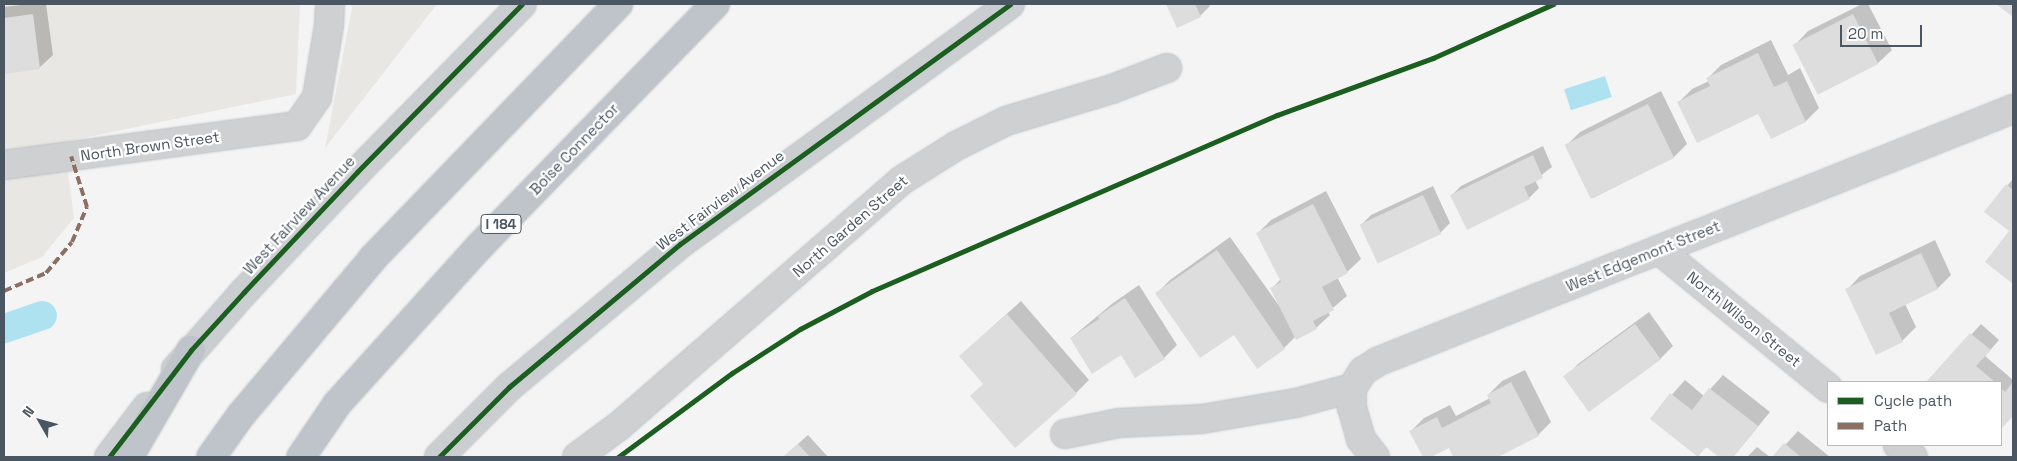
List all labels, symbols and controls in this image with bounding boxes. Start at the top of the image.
scale bar [1842,15,1924,47]
text: 20 m [1848,24,1883,43]
street label: Boise Connector [526,100,622,198]
street label: North Brown Street [79,127,221,165]
street label: West Fairview Avenue [652,146,788,254]
street label: West Fairview Avenue [239,152,359,278]
street label: North Garden Street [789,171,911,281]
road number: I 184 [480,212,522,235]
street label: West Edgemont Street [1563,217,1723,295]
street label: North Wilson Street [1683,268,1805,370]
legend [1827,381,2002,446]
text: Cycle path [1874,391,1952,410]
north arrow [15,396,65,446]
text: N [18,403,38,421]
text: Path [1874,416,1907,435]

